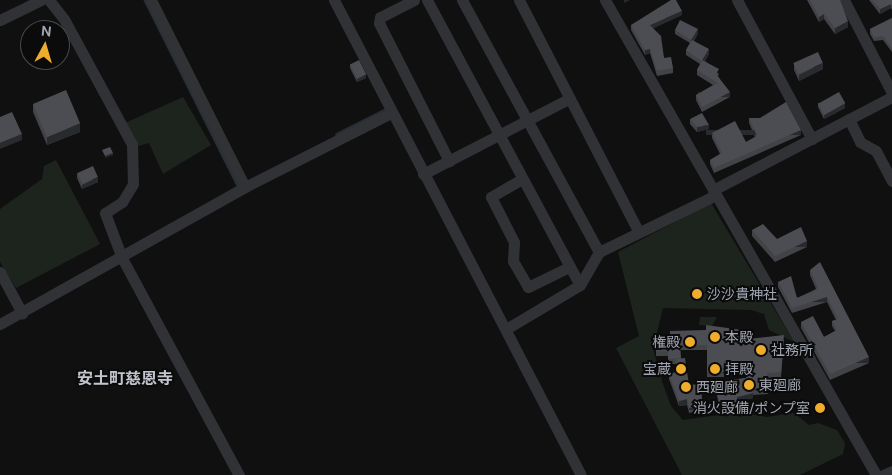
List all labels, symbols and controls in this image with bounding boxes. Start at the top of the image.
north arrow [20,20,70,70]
text: N [40,22,52,41]
place label: 沙沙貴神社 [707,286,777,302]
marker: 沙沙貴神社 [691,288,703,300]
place label: 本殿 [725,329,753,345]
marker: 本殿 [709,331,721,343]
place label: 権殿 [652,334,680,350]
marker: 権殿 [684,336,696,348]
place label: 社務所 [771,342,813,358]
marker: 社務所 [755,344,767,356]
place label: 宝蔵 [643,361,671,377]
place label: 拝殿 [725,361,753,377]
marker: 宝蔵 [675,363,687,375]
marker: 拝殿 [709,363,721,375]
district label: 安土町慈恩寺 [77,369,173,389]
place label: 東廻廊 [759,377,801,393]
place label: 西廻廊 [696,379,738,395]
marker: 東廻廊 [743,379,755,391]
marker: 西廻廊 [680,381,692,393]
place label: 消火設備/ポンプ室 [693,400,810,416]
marker: 消火設備/ポンプ室 [814,402,826,414]

